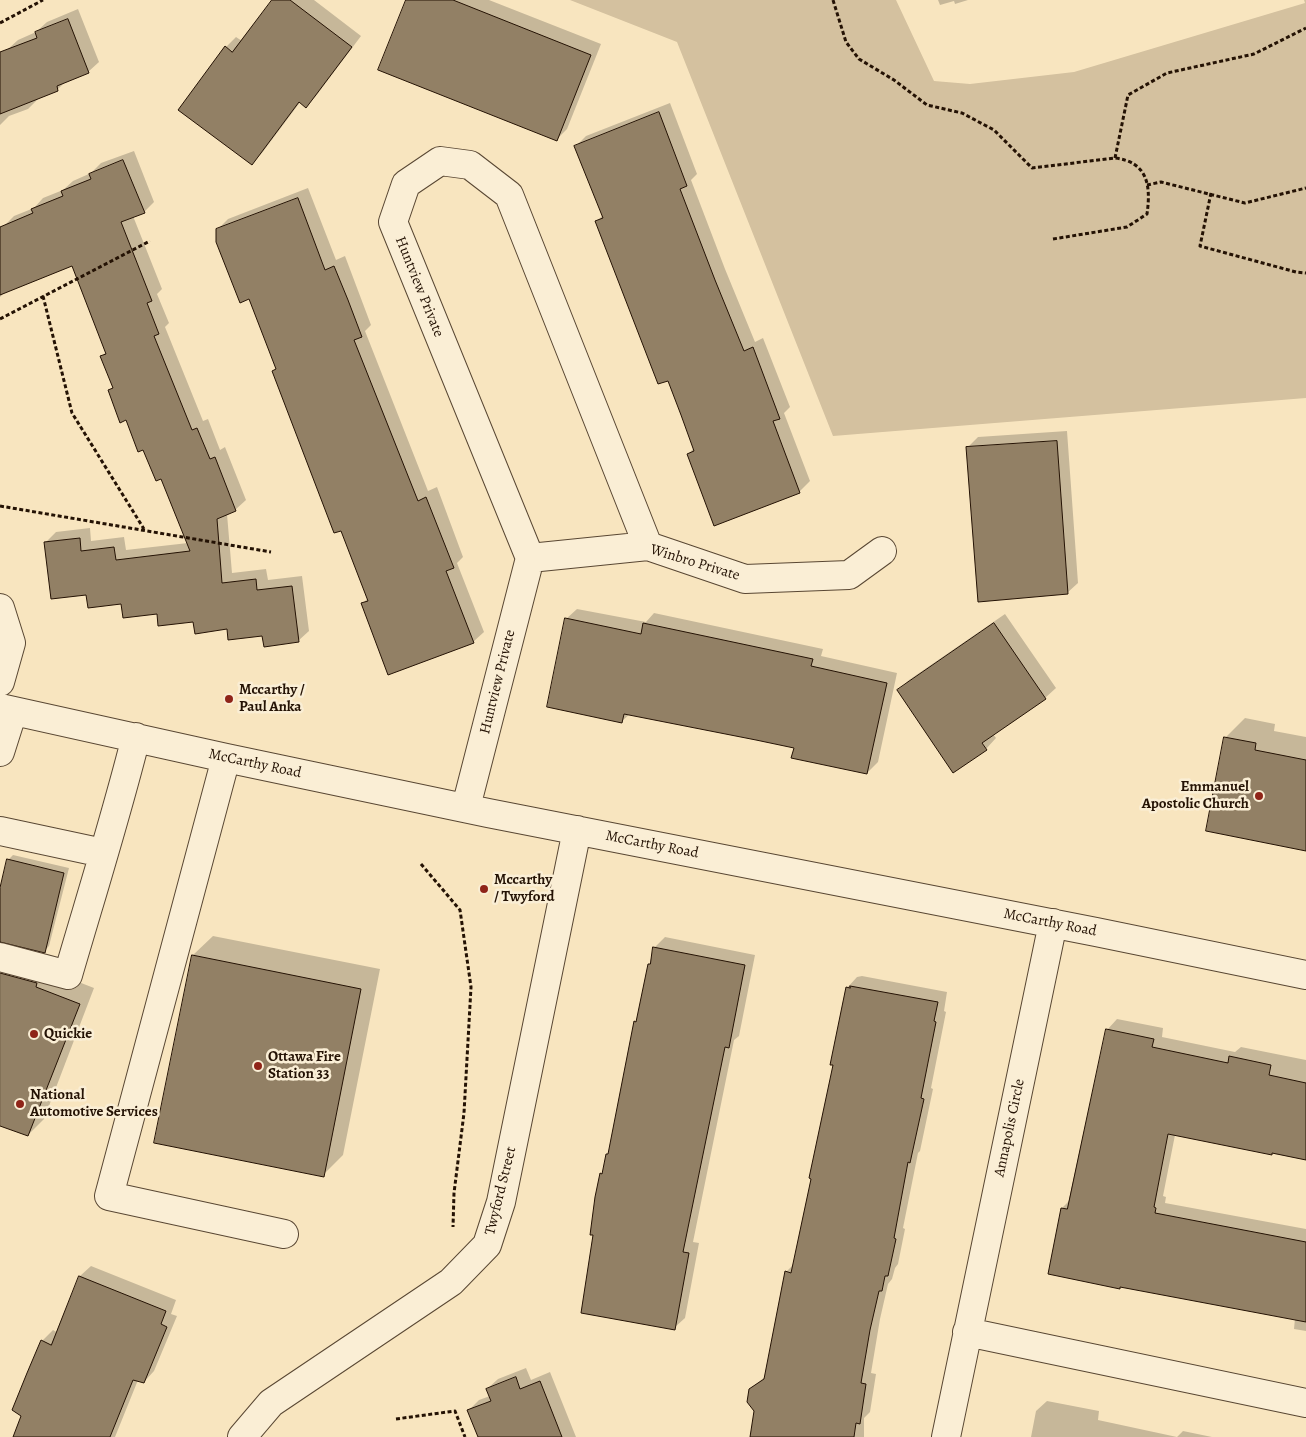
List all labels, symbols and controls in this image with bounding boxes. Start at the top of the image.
street label: Huntview Private [391,234,447,340]
street label: Winbro Private [648,541,742,585]
street label: Huntview Private [476,628,520,736]
place label: Mccarthy / Paul Anka [239,681,305,716]
marker: Mccarthy / Paul Anka [223,693,235,705]
street label: McCarthy Road [207,745,303,783]
place label: Emmanuel Apostolic Church [1142,778,1249,813]
marker: Emmanuel Apostolic Church [1253,790,1265,802]
street label: McCarthy Road [604,827,700,863]
place label: Mccarthy / Twyford [494,871,555,906]
marker: Mccarthy / Twyford [478,883,490,895]
street label: McCarthy Road [1002,905,1098,941]
place label: Quickie [44,1025,92,1043]
marker: Quickie [28,1028,40,1040]
place label: Ottawa Fire Station 33 [268,1048,341,1083]
marker: Ottawa Fire Station 33 [252,1060,264,1072]
street label: Annapolis Circle [991,1077,1029,1179]
place label: National Automotive Services [30,1086,158,1121]
marker: National Automotive Services [14,1098,26,1110]
street label: Twyford Street [481,1145,521,1237]

